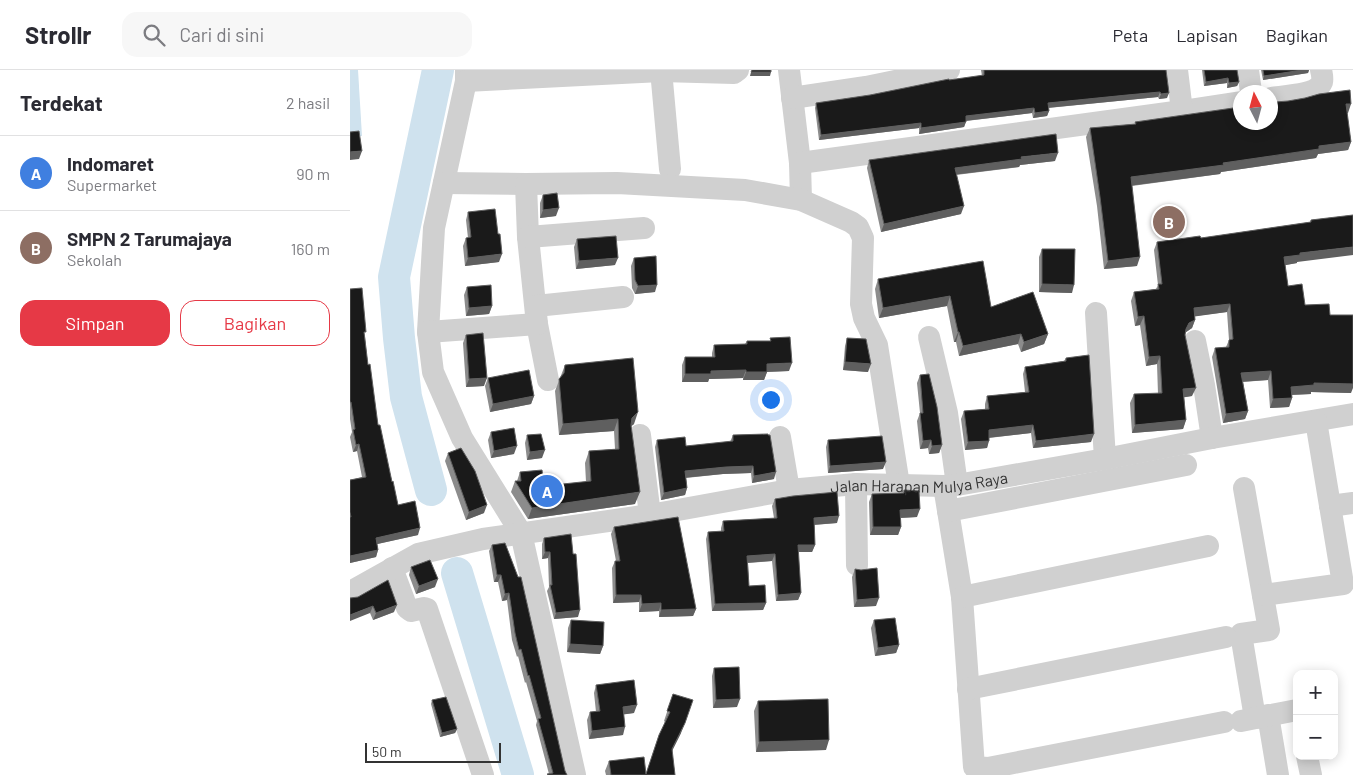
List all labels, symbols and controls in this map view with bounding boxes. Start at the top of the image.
search box [122,12,472,57]
text: Strollr [25,20,92,49]
icon: search [140,21,168,49]
text: Cari di sini [180,23,264,46]
text: Peta [1113,24,1148,46]
text: Lapisan [1176,24,1238,46]
text: Bagikan [1266,24,1328,46]
north arrow [1233,85,1278,130]
text: Terdekat [20,90,103,115]
text: 2 hasil [286,93,330,112]
text: Indomaret [67,152,154,175]
text: A [31,164,41,183]
text: 90 m [296,164,330,183]
text: Supermarket [67,175,157,194]
pin: B [1153,203,1185,241]
text: SMPN 2 Tarumajaya [67,227,232,250]
text: B [31,239,41,258]
text: 160 m [291,239,330,258]
text: Sekolah [67,250,122,269]
button: Simpan [20,300,170,346]
button: Bagikan [180,300,330,346]
your location [758,387,784,413]
street label: Jalan Harapan Mulya Raya [829,467,1009,496]
pin: A [531,472,563,510]
map controls [1293,670,1338,760]
button: + [1293,670,1338,715]
button: − [1293,715,1338,760]
scale bar [365,740,501,763]
text: 50 m [372,743,401,760]

